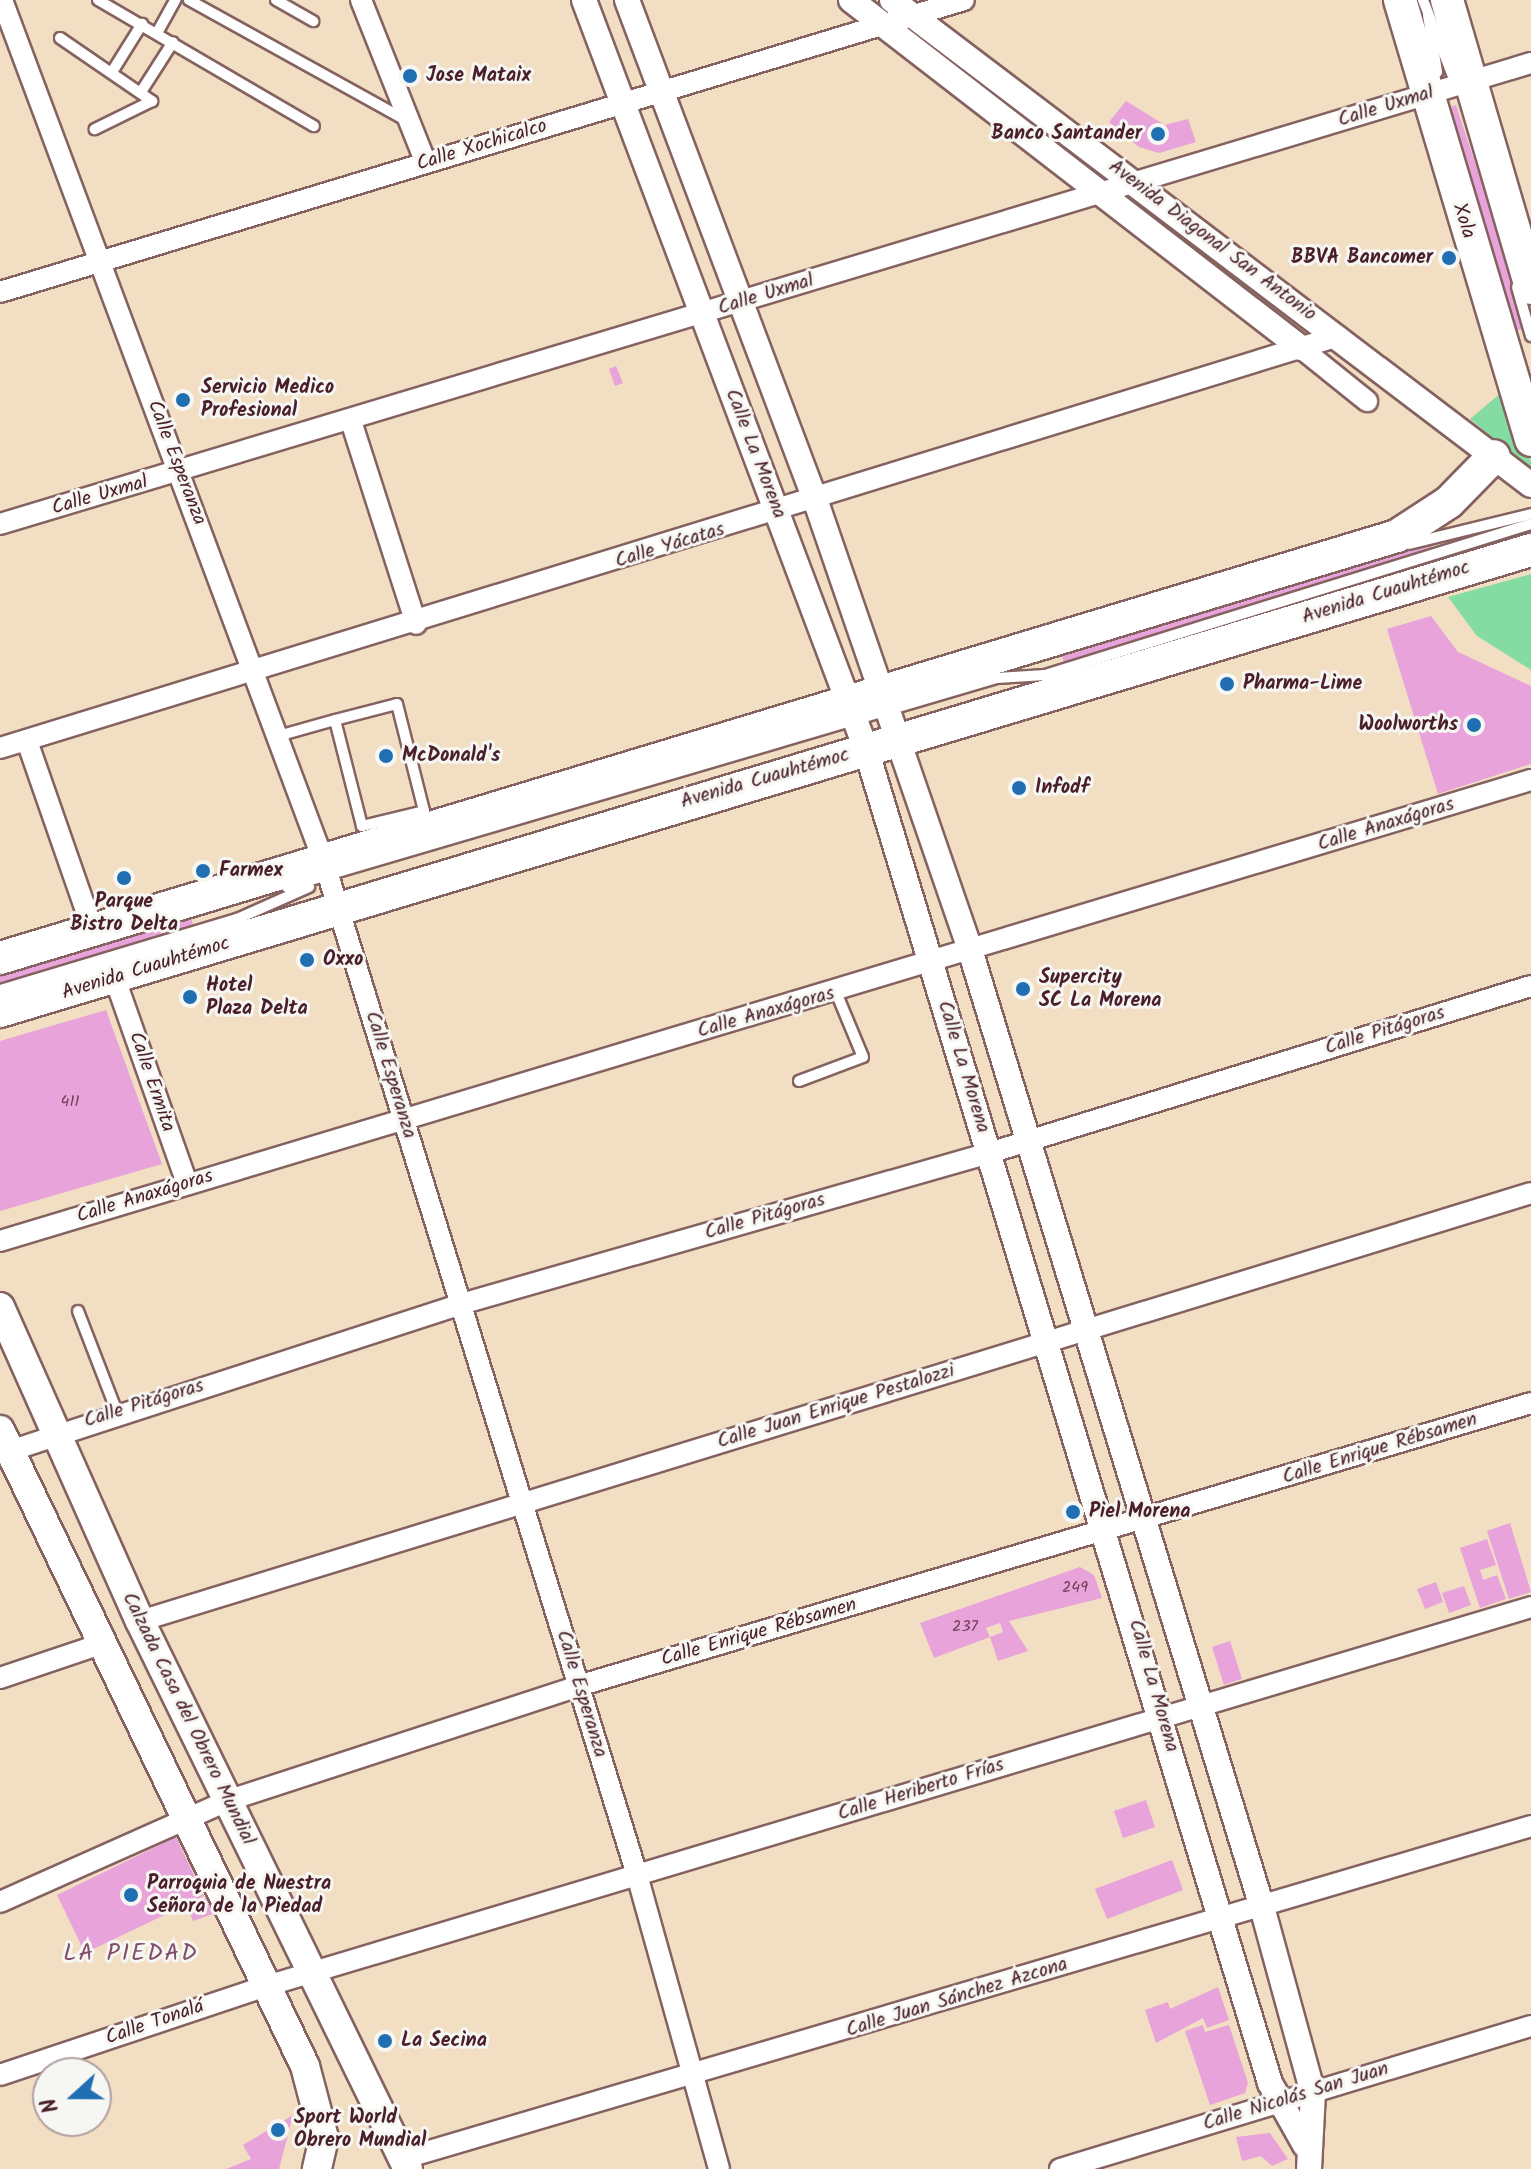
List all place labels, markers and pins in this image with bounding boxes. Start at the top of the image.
place label: Jose Mataix [426,64,531,88]
marker: Jose Mataix [401,67,419,85]
place label: Banco Santander [991,122,1142,146]
marker: Banco Santander [1149,125,1167,143]
place label: BBVA Bancomer [1291,246,1433,270]
marker: BBVA Bancomer [1440,249,1458,267]
place label: Servicio Medico Profesional [201,376,334,423]
marker: Servicio Medico Profesional [172,389,194,411]
place label: Pharma-Lime [1243,672,1362,696]
marker: Pharma-Lime [1218,675,1236,693]
place label: Woolworths [1359,713,1458,737]
marker: Woolworths [1465,716,1483,734]
place label: McDonald's [402,744,500,768]
marker: McDonald's [377,747,395,765]
place label: Infodf [1035,776,1090,800]
marker: Infodf [1010,779,1028,797]
place label: Farmex [219,859,283,883]
marker: Farmex [194,862,212,880]
marker: Parque Bistro Delta [115,869,133,887]
place label: Parque Bistro Delta [70,890,178,937]
place label: Oxxo [323,948,363,972]
marker: Oxxo [298,951,316,969]
place label: Supercity SC La Morena [1039,966,1161,1013]
place label: Hotel Plaza Delta [206,974,308,1021]
marker: Supercity SC La Morena [1014,980,1032,998]
marker: Hotel Plaza Delta [181,988,199,1006]
place label: Piel Morena [1089,1500,1190,1524]
marker: Piel Morena [1064,1503,1082,1521]
place label: Parroquia de Nuestra Señora de la Piedad [147,1872,331,1919]
marker: Parroquia de Nuestra Señora de la Piedad [122,1886,140,1904]
place label: La Secina [401,2029,487,2053]
marker: La Secina [376,2032,394,2050]
place label: Sport World Obrero Mundial [294,2106,426,2153]
marker: Sport World Obrero Mundial [269,2121,287,2139]

